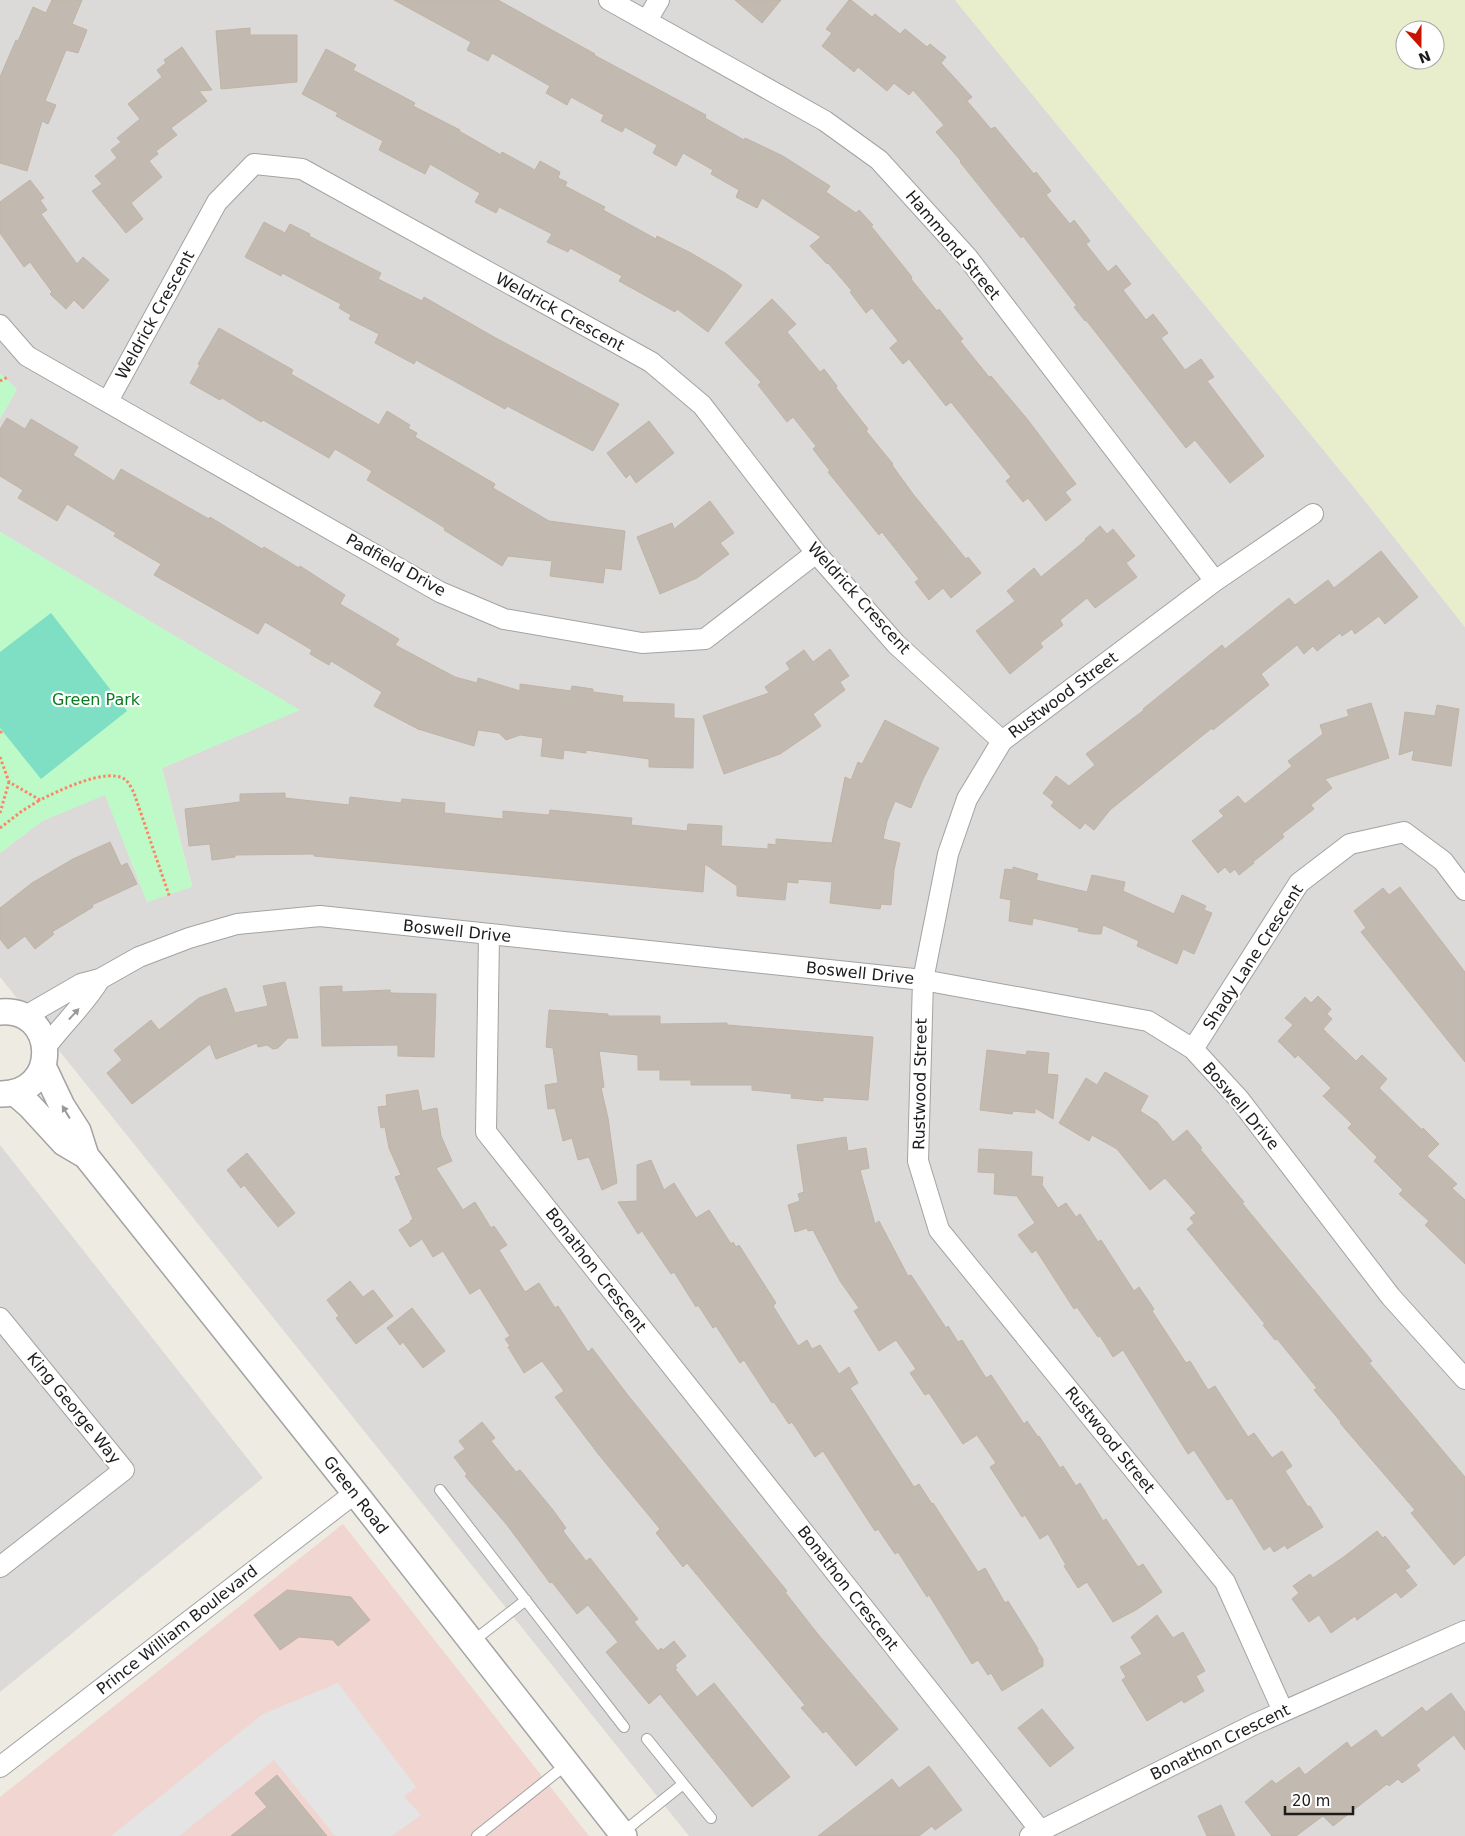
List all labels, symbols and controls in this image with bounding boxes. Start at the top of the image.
north arrow [1395,20,1445,70]
text: N [1416,48,1433,67]
street label: Hammond Street [902,186,1004,304]
street label: Weldrick Crescent [112,247,198,383]
street label: Weldrick Crescent [492,269,628,355]
street label: Padfield Drive [343,530,449,600]
street label: Weldrick Crescent [804,538,914,658]
street label: Rustwood Street [1005,648,1121,742]
park label: Green Park [52,690,141,709]
street label: Shady Lane Crescent [1199,881,1307,1033]
street label: Boswell Drive [402,916,512,946]
street label: Boswell Drive [805,958,915,988]
one-way arrow [68,1008,79,1020]
street label: Rustwood Street [909,1018,931,1150]
street label: Boswell Drive [1199,1058,1283,1154]
one-way arrow [61,1106,70,1119]
street label: Bonathon Crescent [541,1204,651,1336]
street label: King George Way [23,1348,125,1468]
street label: Rustwood Street [1061,1383,1159,1497]
street label: Green Road [320,1452,392,1538]
street label: Bonathon Crescent [793,1522,903,1654]
street label: Prince William Boulevard [93,1561,261,1699]
street label: Bonathon Crescent [1147,1700,1293,1784]
scale bar [1285,1784,1352,1816]
text: 20 m [1292,1792,1330,1810]

